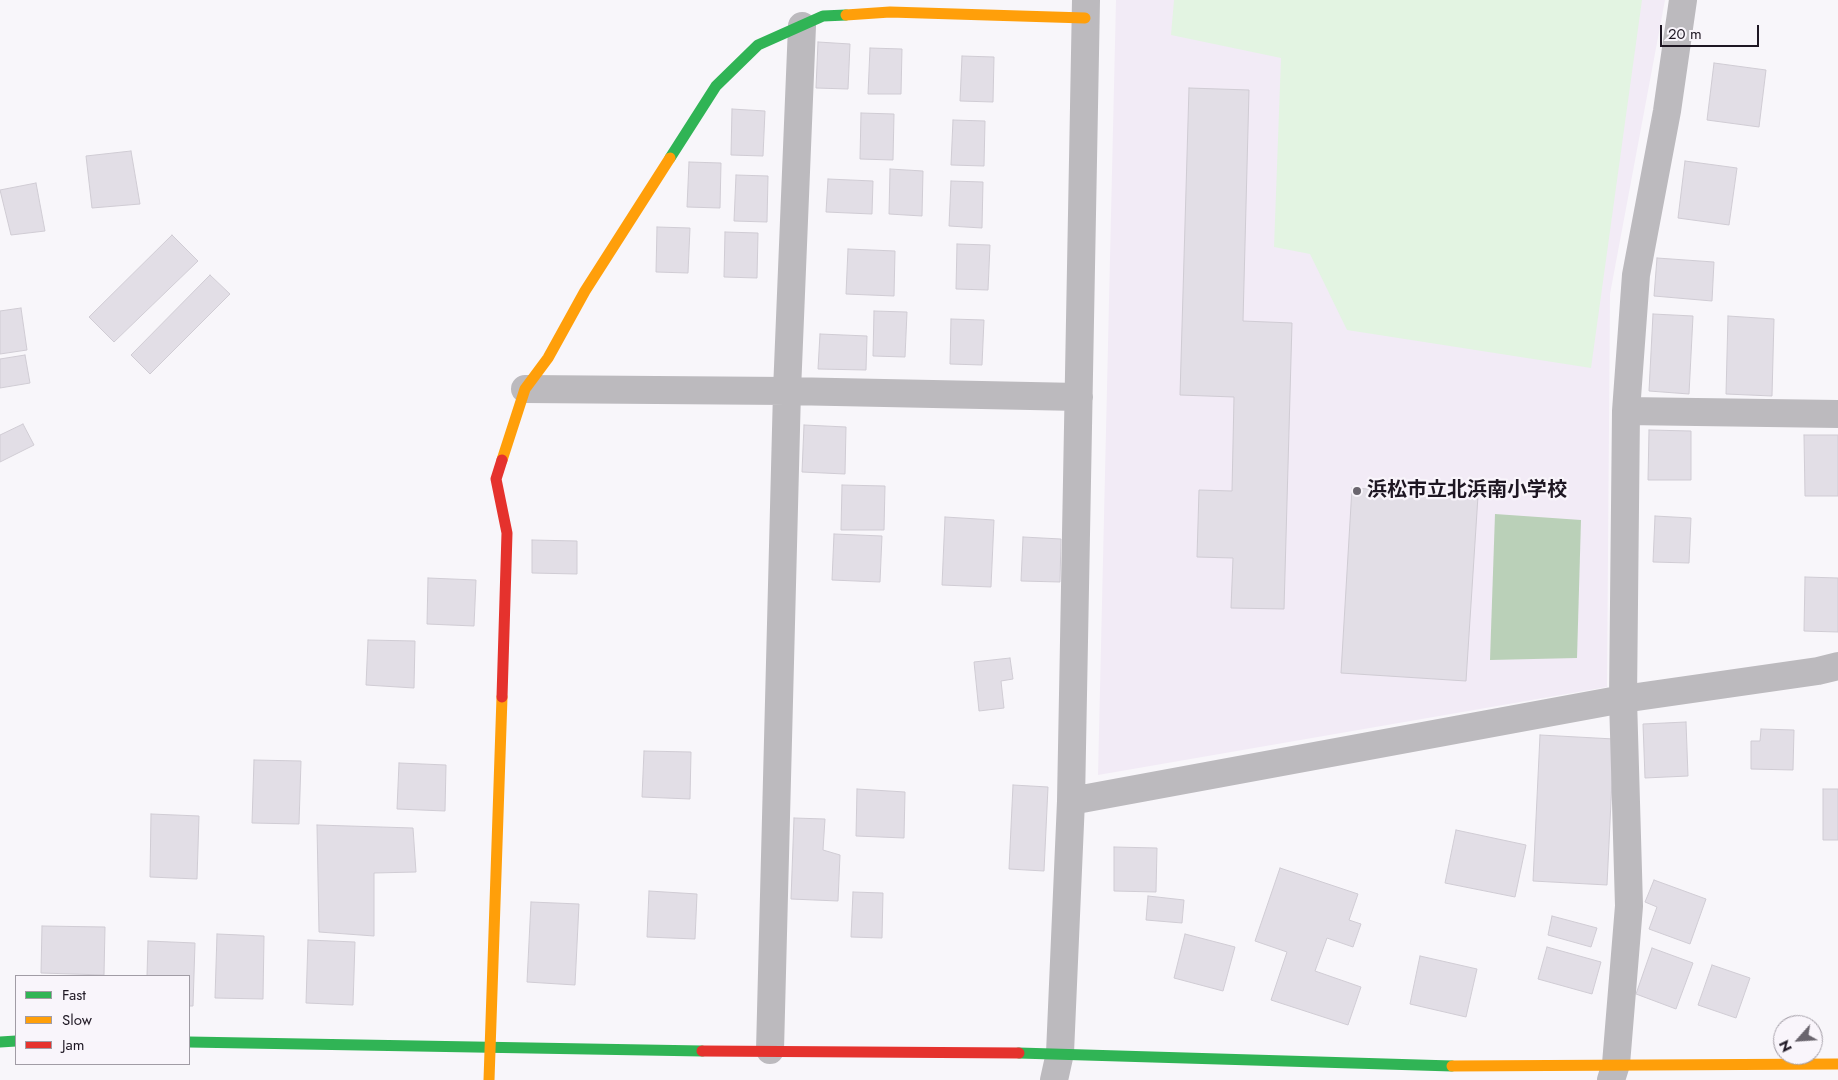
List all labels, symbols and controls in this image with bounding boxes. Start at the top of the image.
scale bar [1663,15,1762,47]
text: 20 m [1668,23,1702,45]
place label: 浜松市立北浜南小学校 [1367,479,1567,503]
marker: 浜松市立北浜南小学校 [1351,485,1363,497]
legend [15,975,190,1065]
text: Fast [62,984,86,1006]
text: Slow [62,1009,92,1031]
north arrow [1773,1015,1823,1065]
text: Jam [62,1034,85,1056]
text: N [1774,1037,1797,1056]

